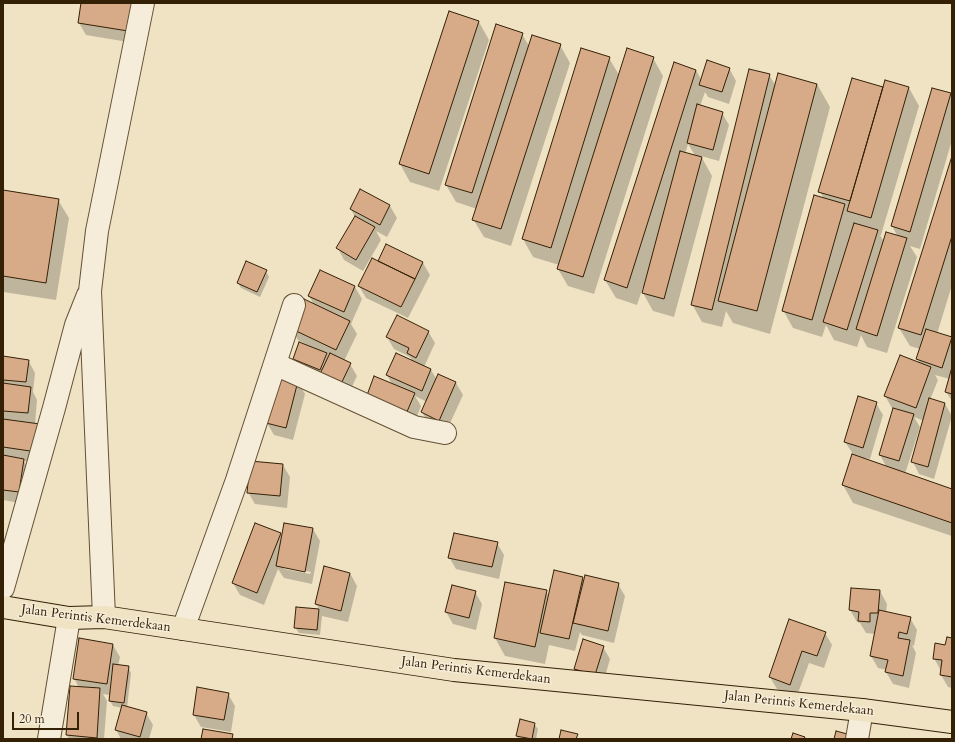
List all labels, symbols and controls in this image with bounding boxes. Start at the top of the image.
street label: Jalan Perintis Kemerdekaan [20,602,172,636]
street label: Jalan Perintis Kemerdekaan [400,654,552,688]
street label: Jalan Perintis Kemerdekaan [723,688,875,720]
scale bar [14,704,81,730]
text: 20 m [19,711,45,727]

